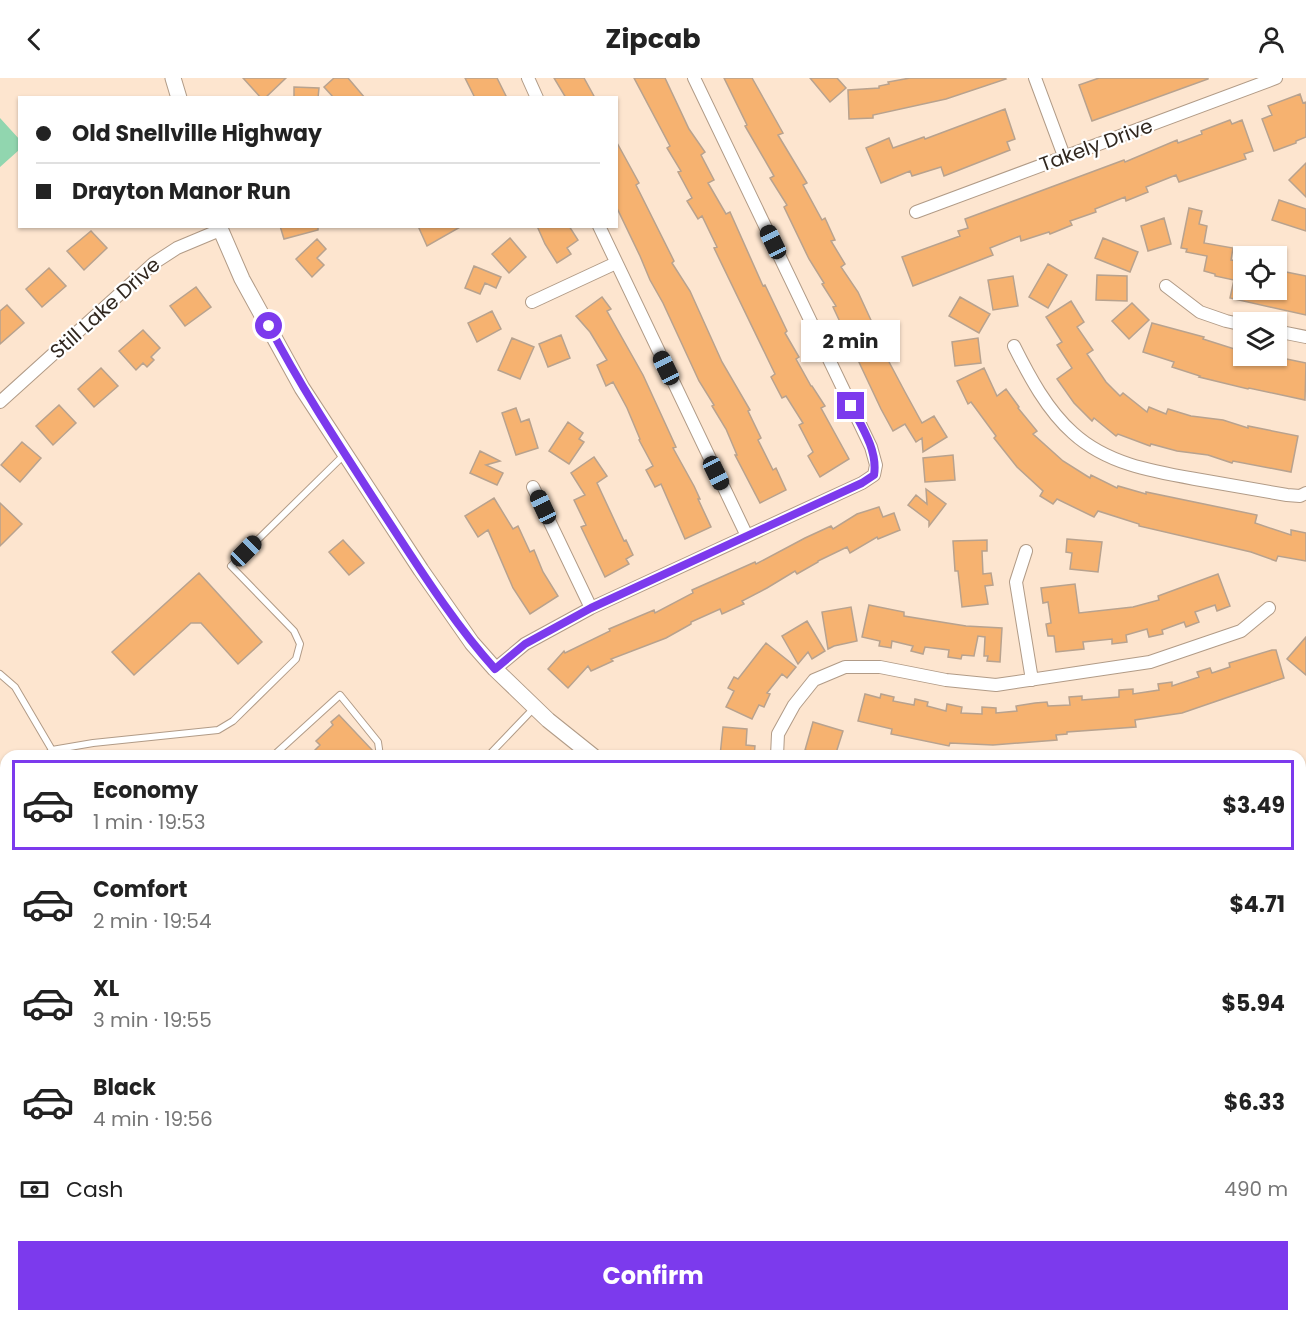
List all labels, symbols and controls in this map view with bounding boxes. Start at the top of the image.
text: Zipcab [605,20,701,57]
icon: back [18,23,51,56]
icon: person [1255,23,1288,56]
street label: Takely Drive [1035,112,1157,178]
text: Old Snellville Highway [72,118,322,149]
text: Drayton Manor Run [72,176,291,207]
car [757,222,789,262]
map controls [1233,246,1287,366]
button: locate [1233,246,1287,300]
street label: Still Lake Drive [44,251,166,365]
route start [255,312,282,339]
button: layers [1233,312,1287,366]
callout: 2 min [802,319,900,361]
text: 2 min [822,327,879,355]
car [650,348,682,388]
route end [837,392,864,419]
car [700,453,732,493]
car [527,487,559,527]
car [227,532,265,570]
text: Economy [93,775,198,806]
icon: car [21,778,75,832]
text: $3.49 [1223,790,1285,821]
text: 1 min · 19:53 [93,808,206,836]
text: Comfort [93,874,187,905]
icon: car [21,877,75,931]
text: $4.71 [1229,889,1285,920]
text: 2 min · 19:54 [93,907,211,935]
text: XL [93,973,119,1004]
icon: car [21,976,75,1030]
text: $5.94 [1222,988,1285,1019]
text: 3 min · 19:55 [93,1006,212,1034]
text: Black [93,1072,156,1103]
icon: car [21,1075,75,1129]
text: $6.33 [1224,1087,1285,1118]
text: 4 min · 19:56 [93,1105,213,1133]
icon: cash [18,1173,51,1206]
text: Cash [66,1174,123,1205]
text: 490 m [1224,1175,1288,1203]
button: Confirm [18,1241,1288,1310]

